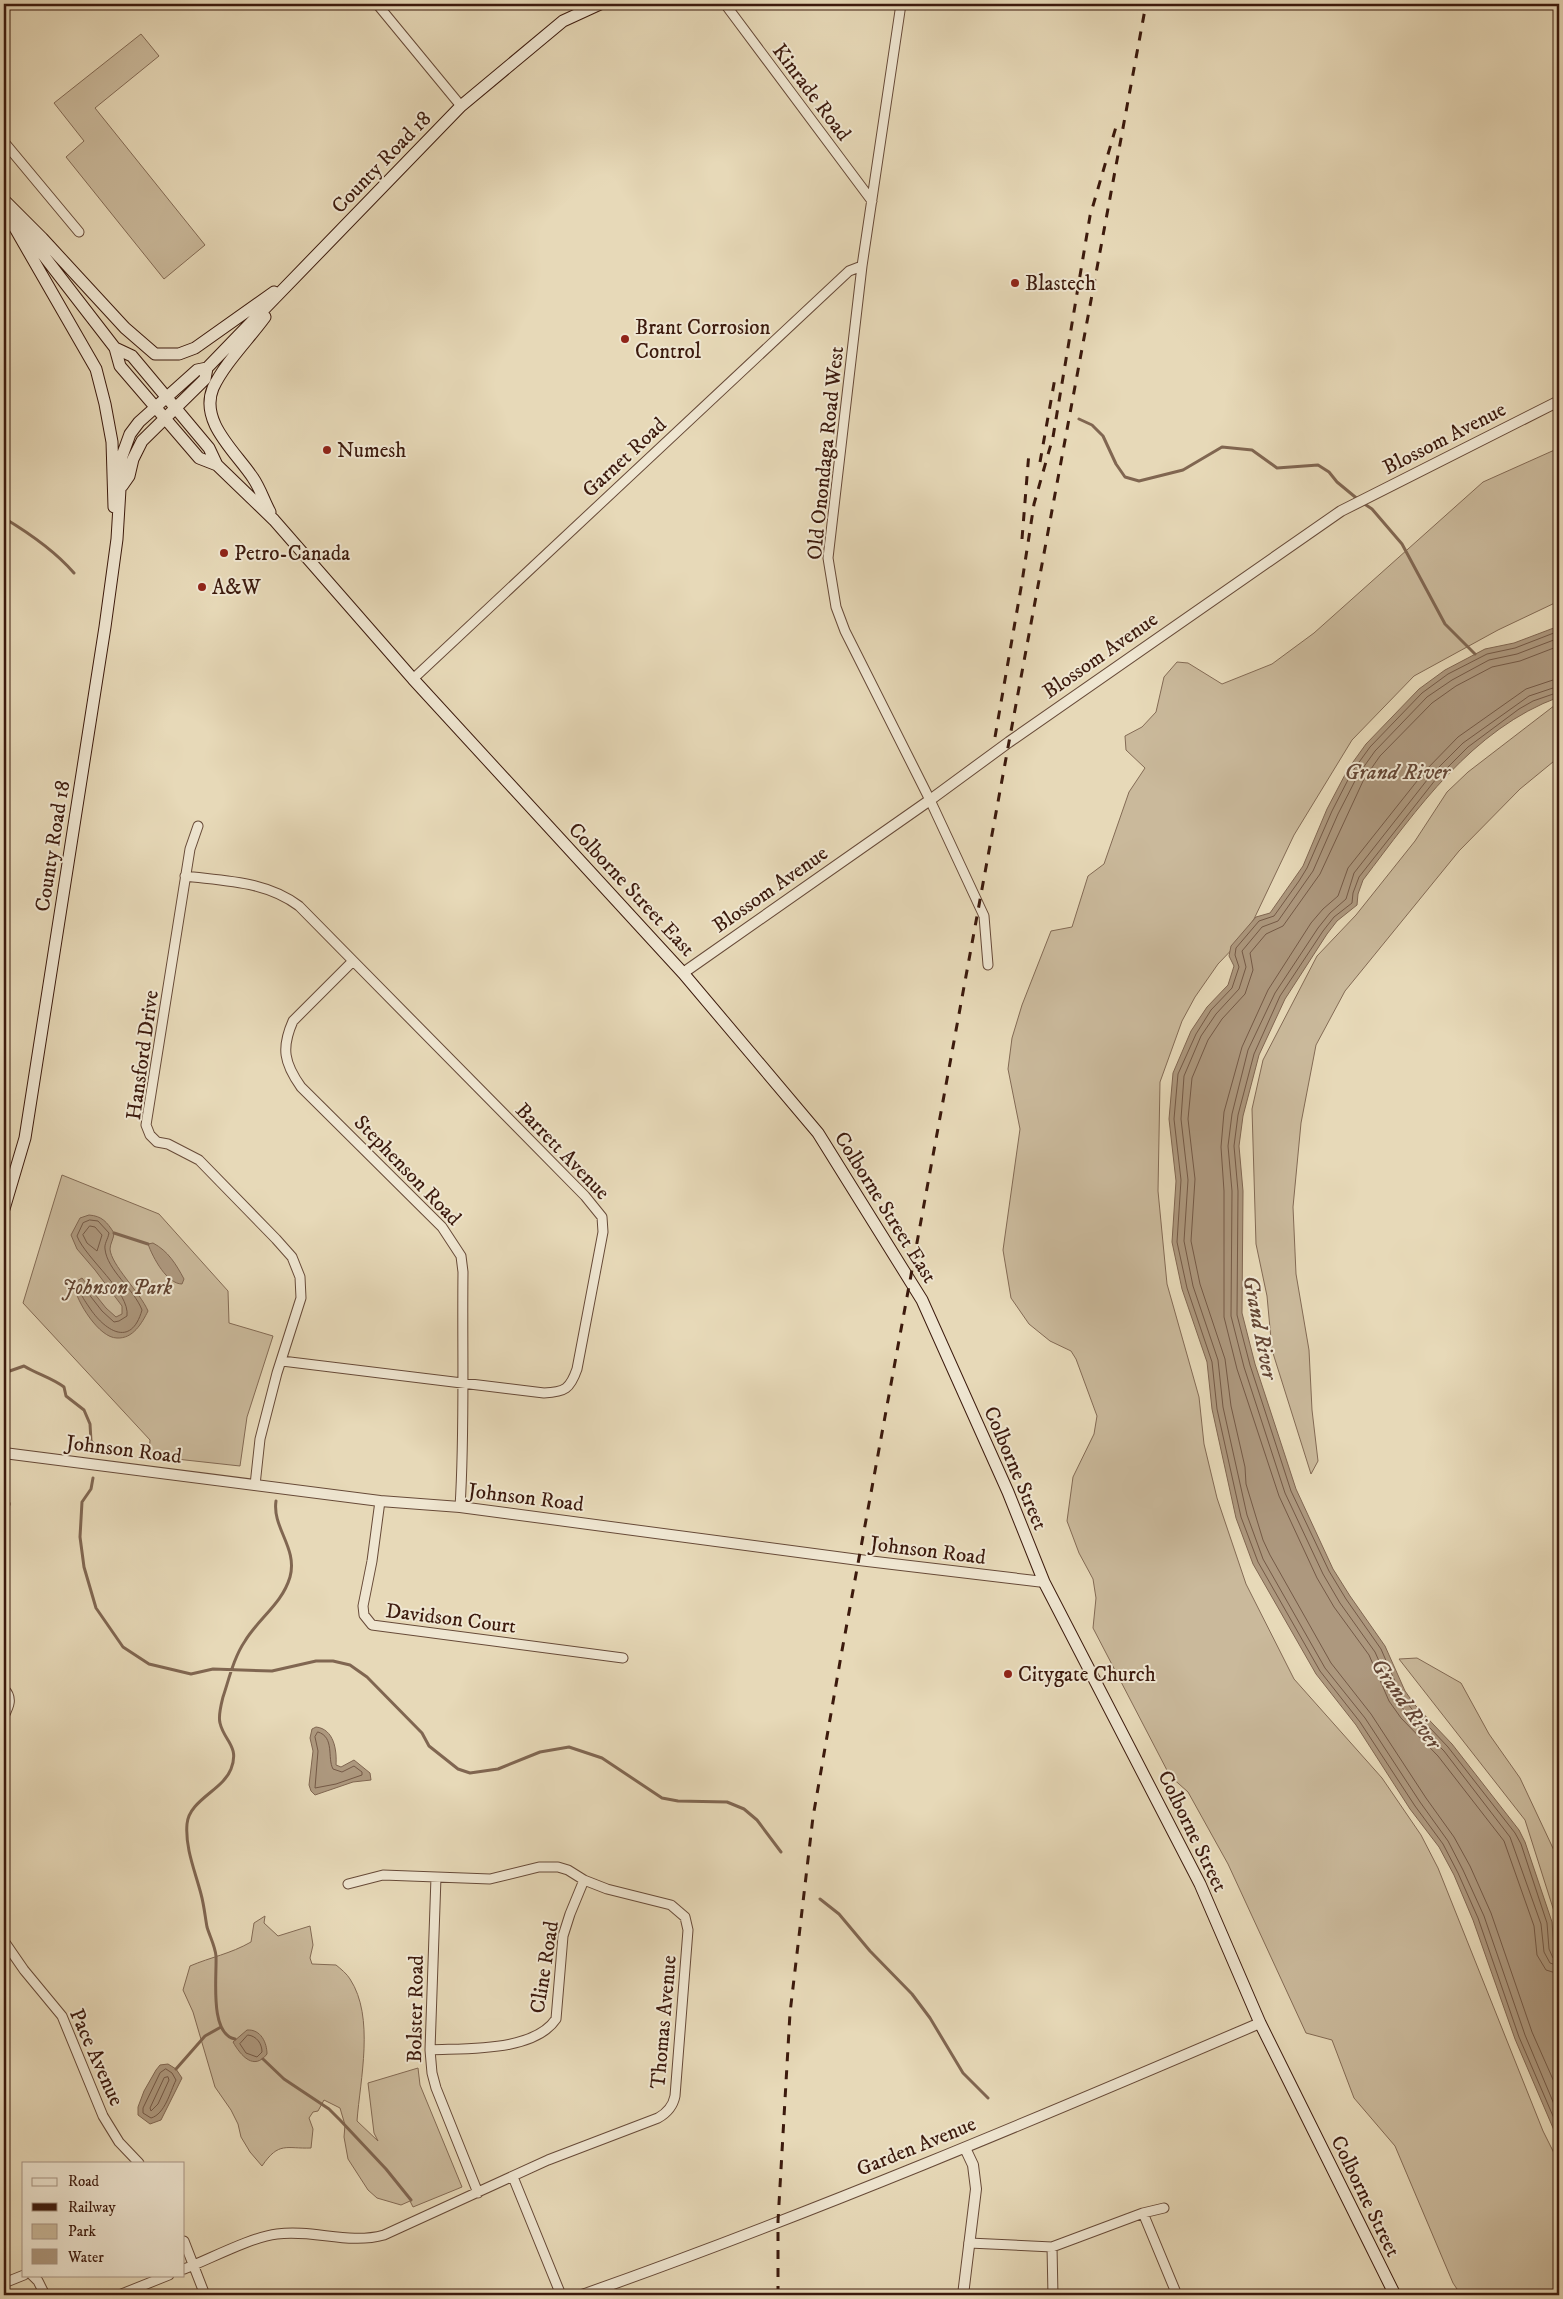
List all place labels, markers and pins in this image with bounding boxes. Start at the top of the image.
place label: Blastech [1025,271,1096,297]
marker: Blastech [1009,277,1021,289]
place label: Brant Corrosion Control [635,315,771,365]
marker: Brant Corrosion Control [619,333,631,345]
place label: Numesh [337,438,406,464]
marker: Numesh [321,444,333,456]
place label: Petro-Canada [234,541,350,567]
marker: Petro-Canada [218,547,230,559]
place label: A&W [212,575,262,601]
marker: A&W [196,581,208,593]
place label: Citygate Church [1018,1662,1156,1688]
marker: Citygate Church [1002,1668,1014,1680]

